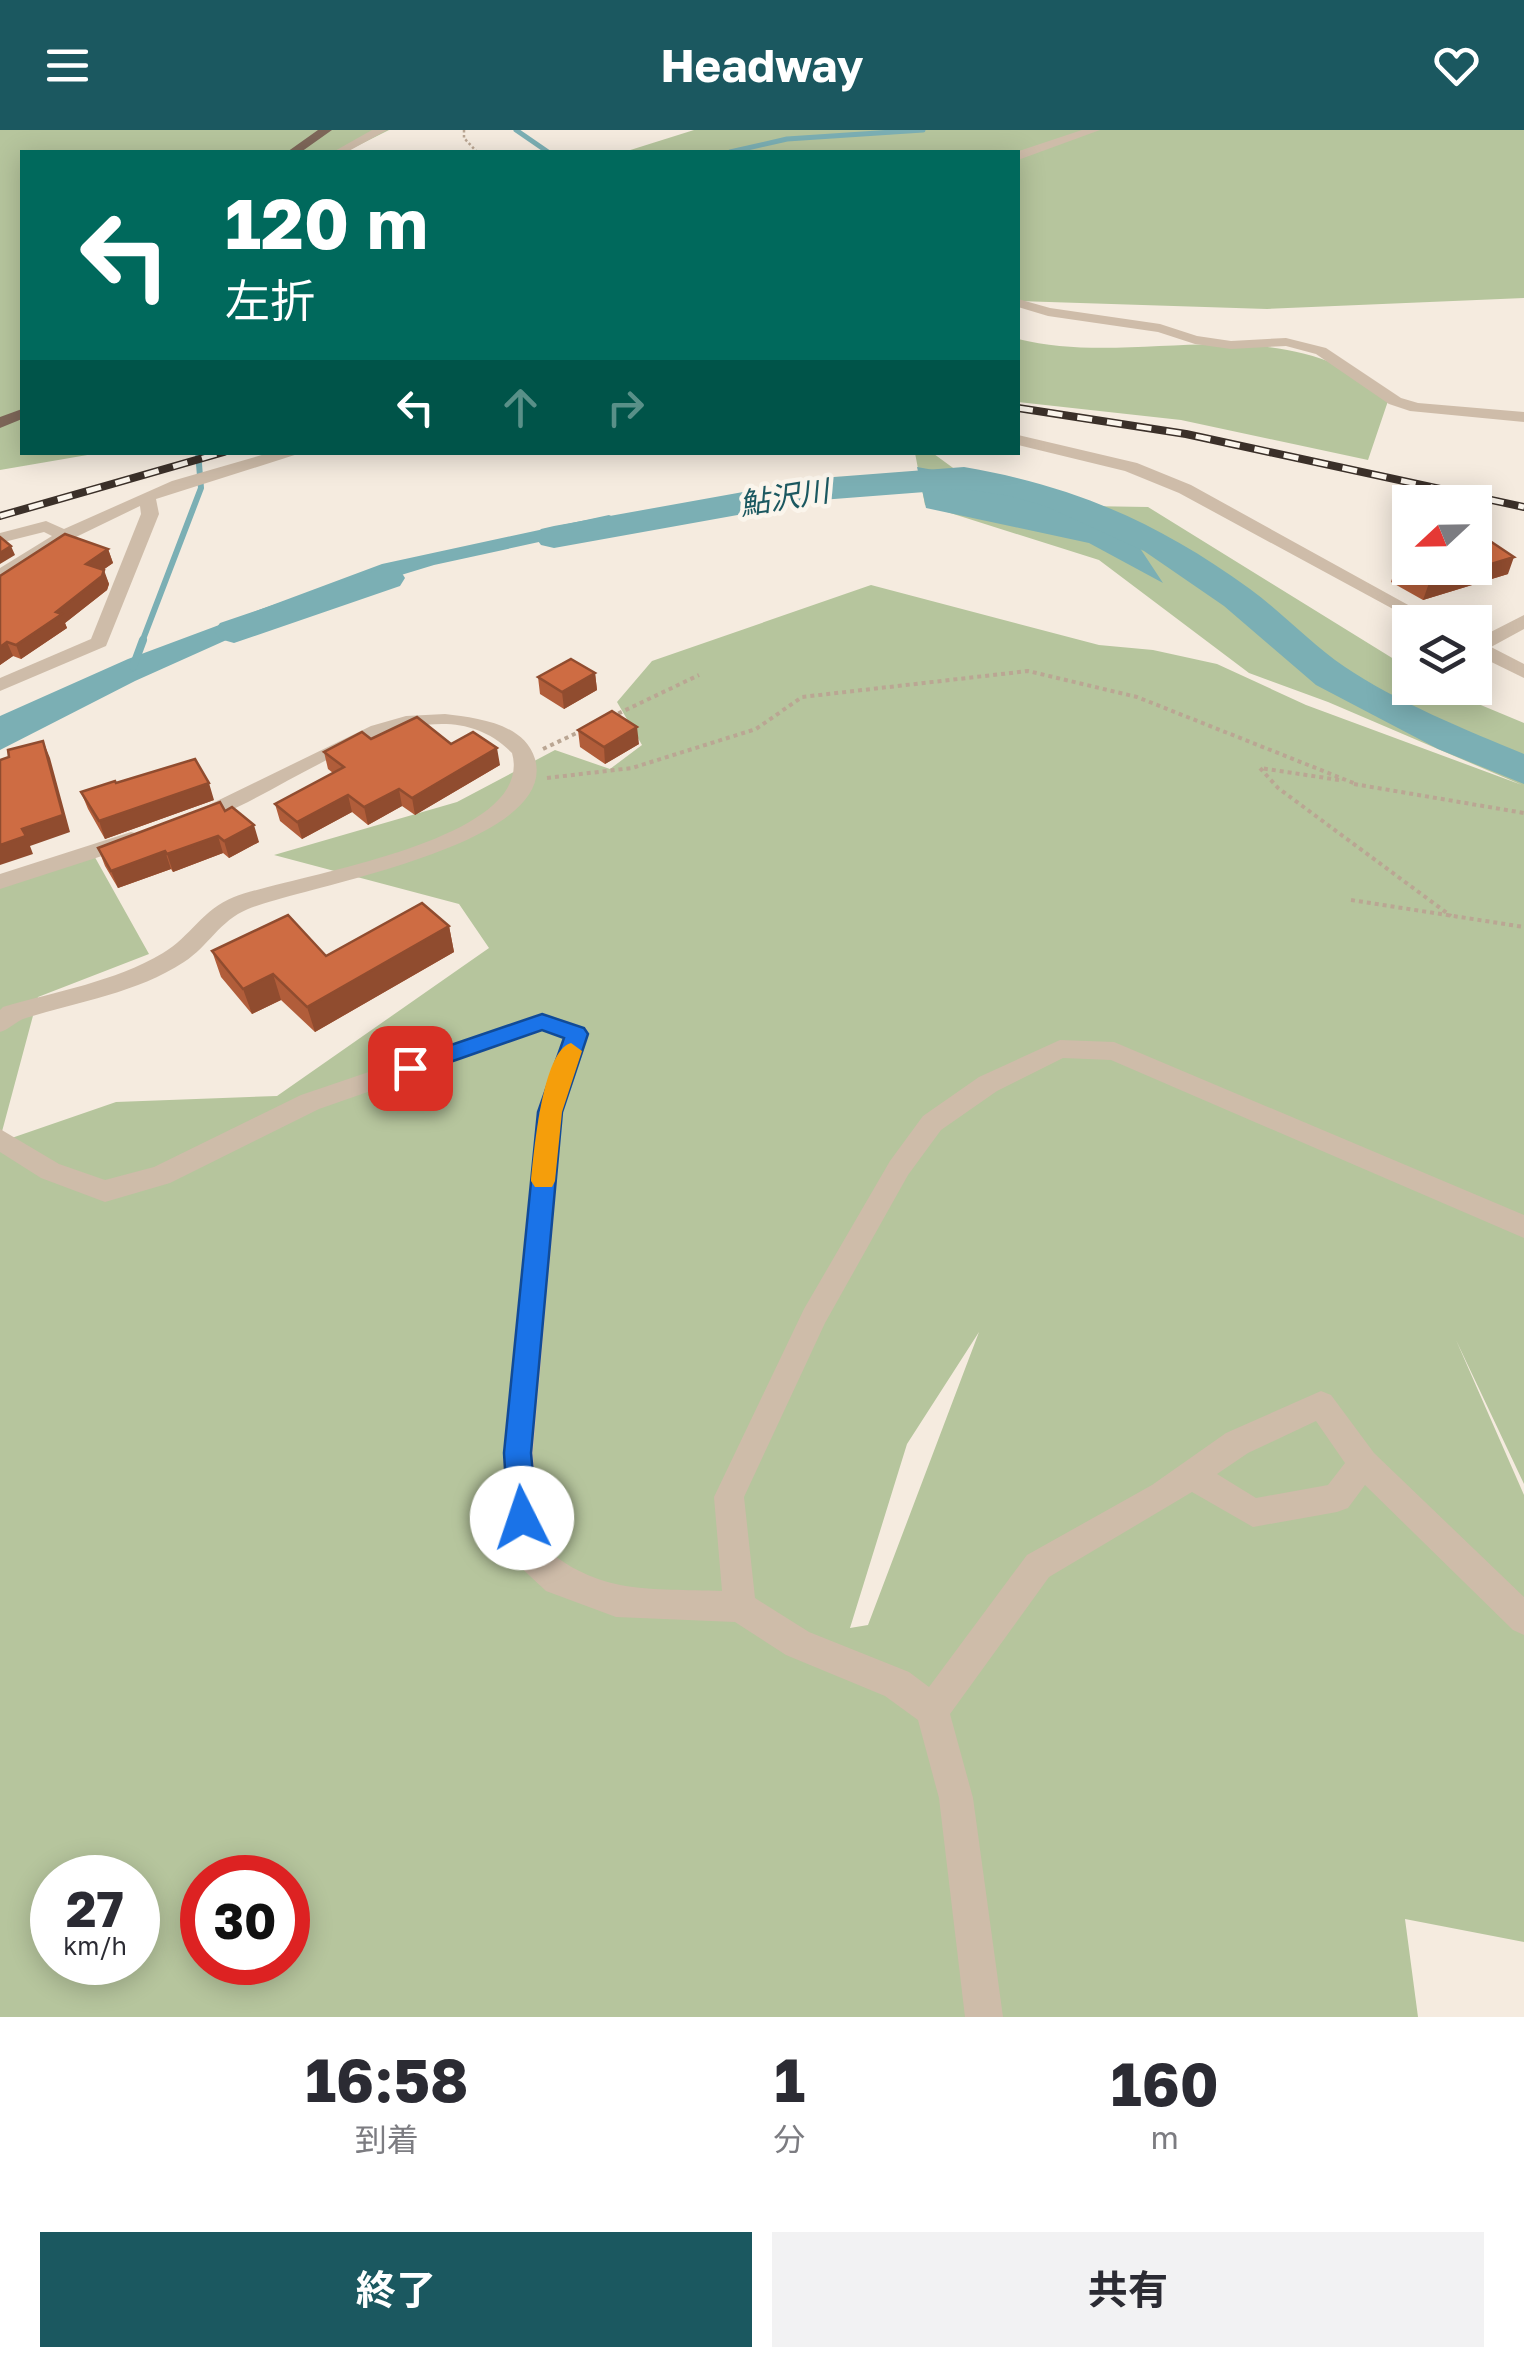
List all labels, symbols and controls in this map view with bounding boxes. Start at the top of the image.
icon: menu [40,38,95,93]
text: Headway [660,38,864,92]
icon: heart [1429,38,1484,93]
text: 120 m [225,180,428,264]
icon: left [60,190,190,320]
text: 左折 [225,273,315,327]
icon: left [388,380,443,435]
icon: ahead [493,380,548,435]
icon: right [598,380,653,435]
water label: 鮎沢川 [737,472,834,522]
north arrow [1392,485,1492,585]
map controls [1392,485,1492,705]
button: layers [1392,605,1492,705]
pin [368,1026,453,1111]
icon: arrive [383,1041,438,1096]
position arrow [470,1466,574,1570]
speed limit sign: 30 [180,1855,310,1985]
text: 27 [66,1878,124,1938]
text: km/h [63,1930,127,1961]
text: 16:58 [305,2043,468,2115]
text: 1 [774,2043,805,2115]
text: 160 [1111,2047,1219,2119]
text: m [1151,2118,1179,2156]
text: 到着 [355,2120,419,2158]
text: 分 [774,2120,806,2158]
button: 終了 [40,2232,752,2347]
button: 共有 [772,2232,1484,2347]

